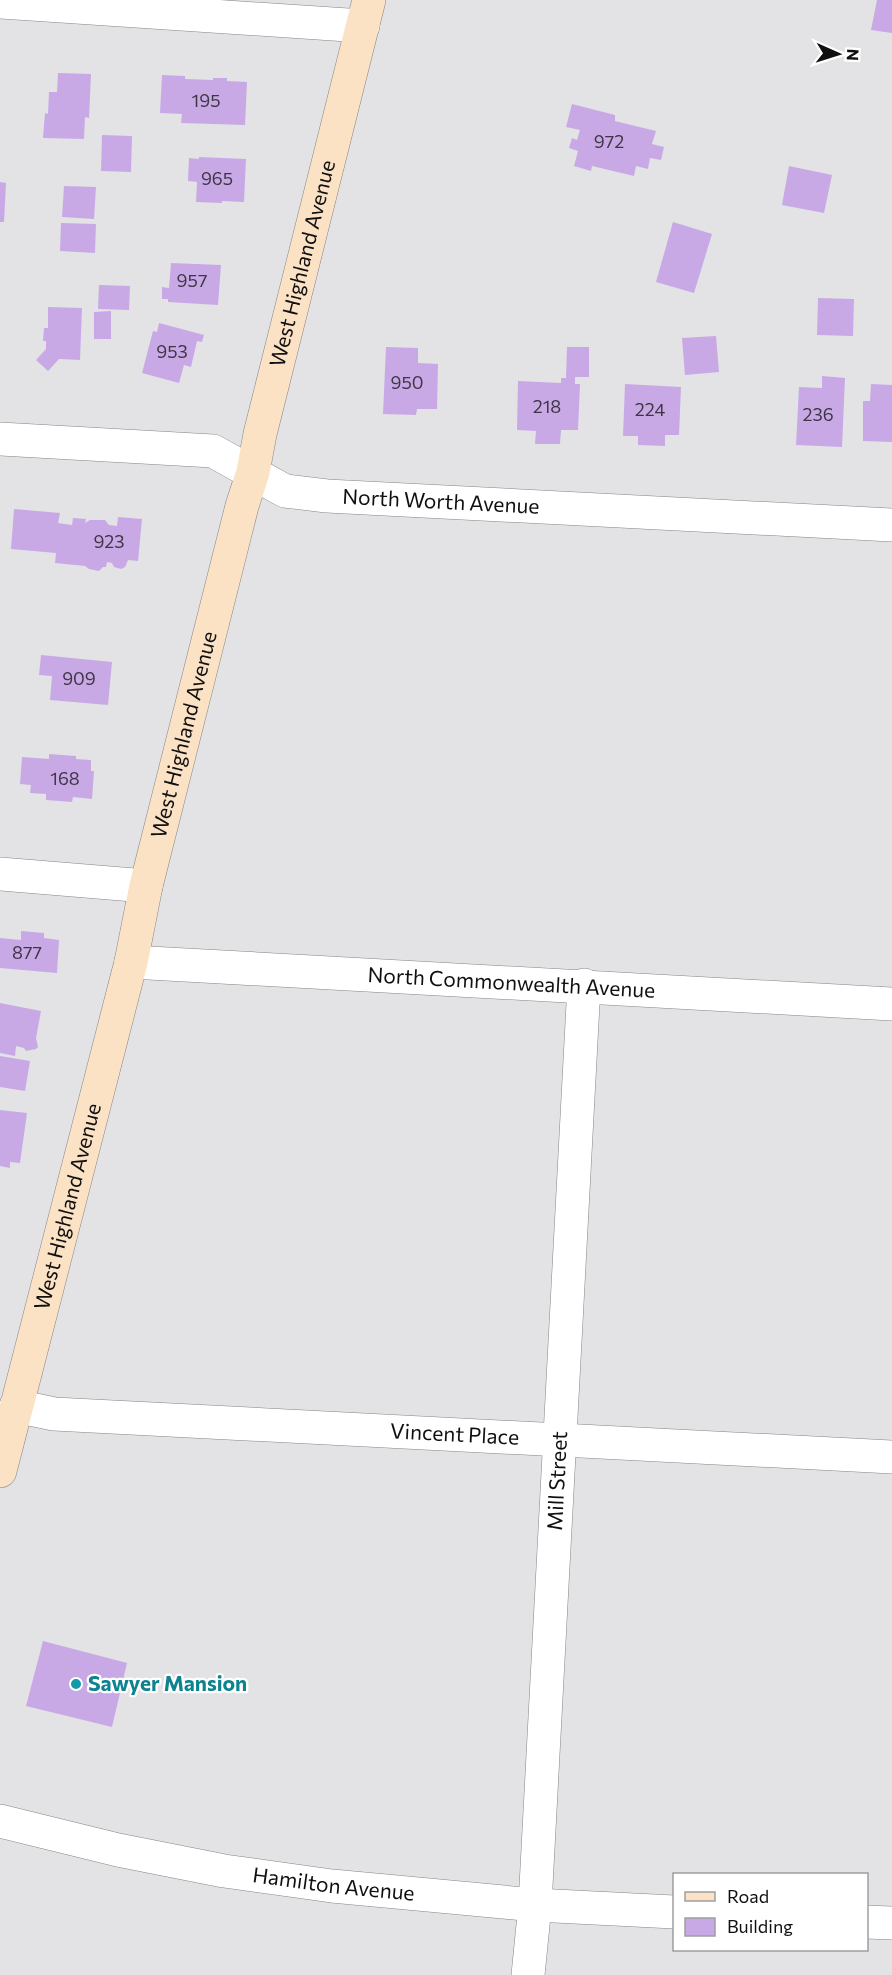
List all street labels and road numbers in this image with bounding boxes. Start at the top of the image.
street label: West Highland Avenue [263,157,339,369]
street label: North Worth Avenue [342,483,540,518]
street label: West Highland Avenue [145,628,221,840]
street label: North Commonwealth Avenue [367,961,656,1002]
street label: West Highland Avenue [28,1100,105,1312]
street label: Vincent Place [390,1417,520,1449]
street label: Mill Street [541,1430,571,1531]
street label: Hamilton Avenue [251,1861,416,1905]

